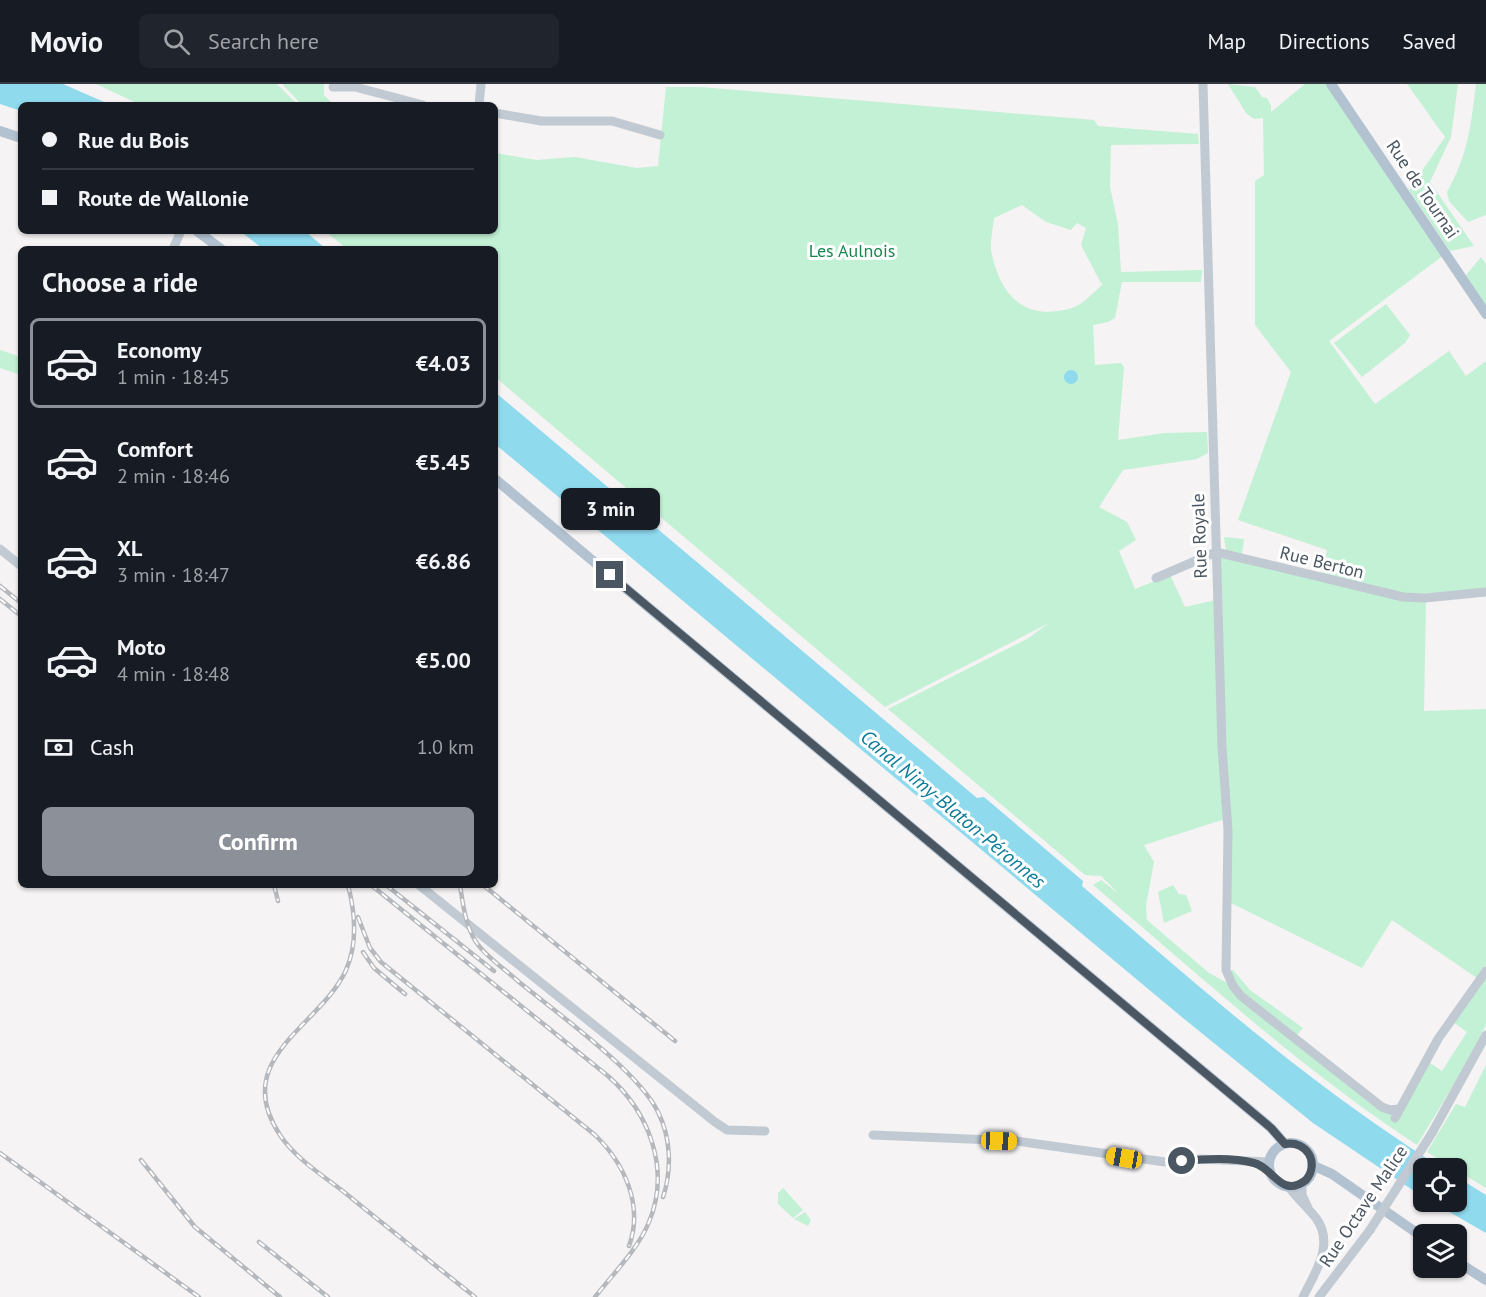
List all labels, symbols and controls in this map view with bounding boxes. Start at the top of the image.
search box [139,14,559,68]
text: Movio [30,23,103,60]
icon: search [160,25,193,58]
text: Search here [208,27,319,55]
text: Map [1207,28,1246,55]
text: Directions [1279,28,1370,55]
text: Saved [1403,28,1456,55]
text: Rue du Bois [78,126,189,154]
street label: Rue de Tournai [1382,135,1464,243]
text: Route de Wallonie [78,184,249,212]
park label: Les Aulnois [809,239,895,262]
text: Choose a ride [42,265,198,299]
icon: car [45,336,99,390]
text: Economy [117,336,201,364]
text: €4.03 [416,349,471,377]
text: 1 min · 18:45 [117,364,230,390]
icon: car [45,435,99,489]
text: Comfort [117,435,193,463]
text: €5.45 [416,448,471,476]
text: 2 min · 18:46 [117,463,230,489]
callout: 3 min [560,488,660,530]
street label: Rue Royale [1186,493,1212,579]
text: 3 min [586,496,635,522]
icon: car [45,534,99,588]
text: XL [117,534,142,562]
street label: Rue Berton [1278,540,1366,584]
text: €6.86 [416,547,471,575]
route end [596,561,623,588]
text: 3 min · 18:47 [117,562,230,588]
icon: car [45,633,99,687]
text: Moto [117,633,166,661]
text: €5.00 [416,646,471,674]
text: 4 min · 18:48 [117,661,230,687]
water label: Canal Nimy-Blaton-Péronnes [855,724,1051,894]
icon: cash [42,731,75,764]
text: Cash [90,733,134,761]
text: 1.0 km [417,734,474,760]
button: Confirm [42,807,474,876]
car [981,1131,1017,1151]
street label: Rue Octave Malice [1314,1141,1412,1271]
car [1105,1146,1143,1170]
route start [1168,1147,1195,1174]
map controls [1413,1158,1467,1278]
button: locate [1413,1158,1467,1212]
button: layers [1413,1224,1467,1278]

